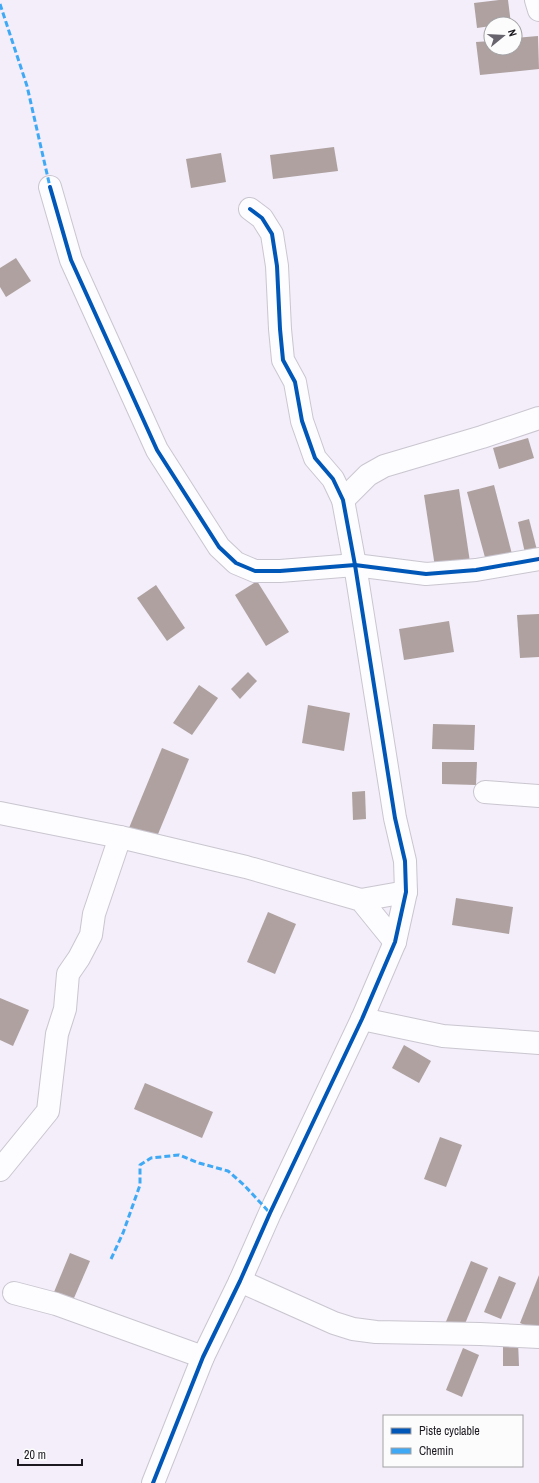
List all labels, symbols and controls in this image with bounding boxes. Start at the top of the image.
north arrow [483,16,523,56]
text: N [505,28,520,38]
legend [383,1415,523,1467]
text: Piste cyclable [419,1423,480,1439]
scale bar [18,1441,82,1467]
text: Chemin [419,1443,453,1459]
text: 20 m [24,1447,46,1463]

